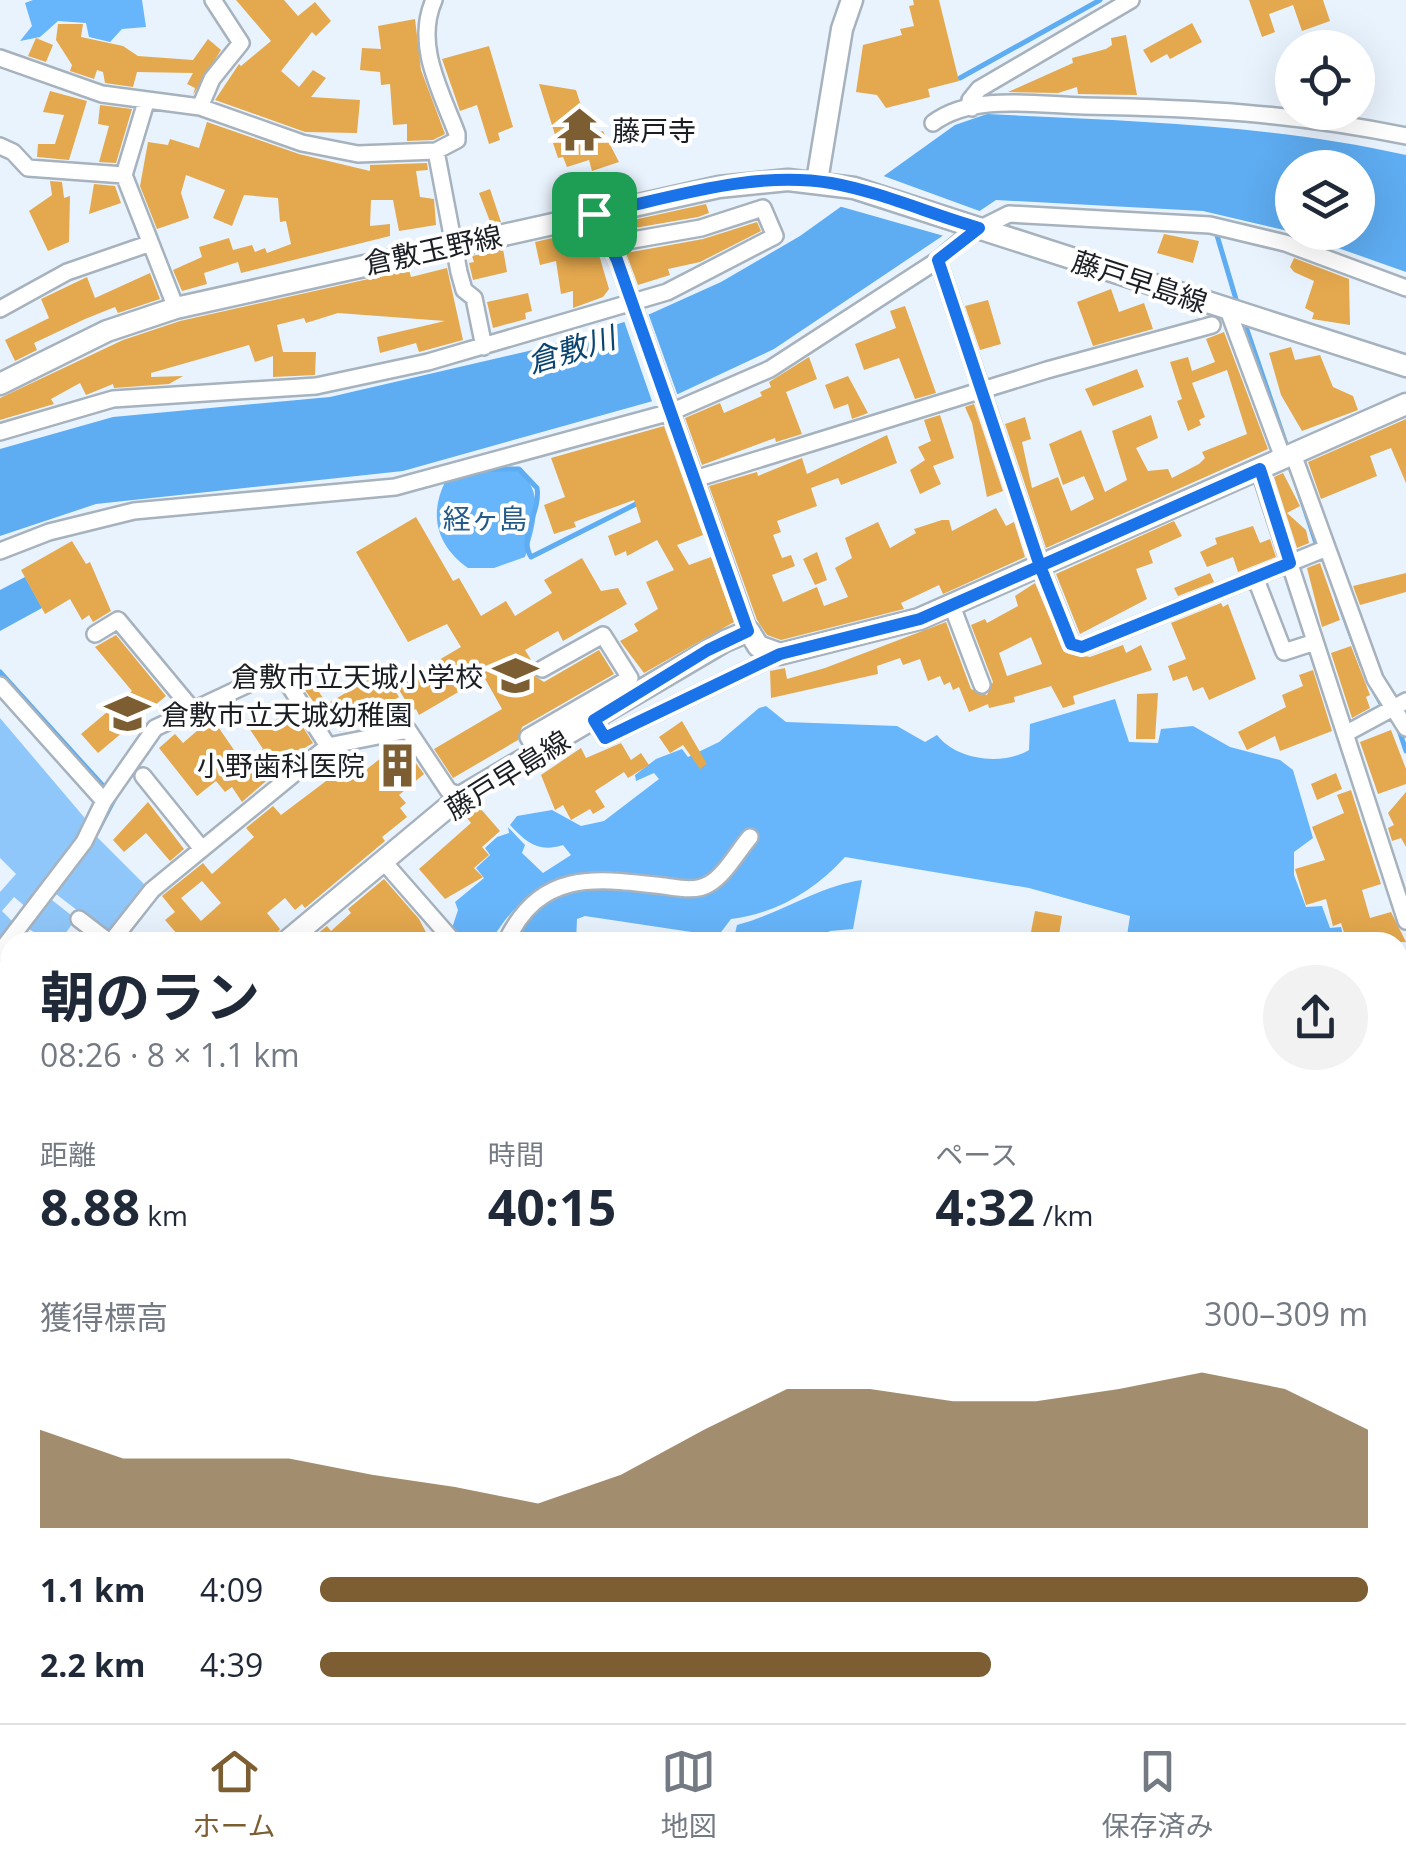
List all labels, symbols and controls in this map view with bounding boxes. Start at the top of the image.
map controls [1275,30,1375,250]
button: locate [1275,30,1375,130]
temple icon: 藤戸寺 [555,106,603,154]
place label: 藤戸寺 [612,111,696,149]
button: layers [1275,150,1375,250]
pin [552,172,637,257]
icon: arrive [567,187,622,242]
street label: 倉敷玉野線 [361,216,505,282]
street label: 藤戸早島線 [1068,241,1212,321]
water label: 倉敷川 [522,315,623,382]
park label: 経ヶ島 [443,499,527,537]
school or university icon: 倉敷市立天城小学校 [492,652,540,700]
place label: 倉敷市立天城小学校 [231,657,483,695]
school or university icon: 倉敷市立天城幼稚園 [104,690,152,738]
place label: 倉敷市立天城幼稚園 [161,695,413,733]
street label: 藤戸早島線 [438,721,576,827]
building icon: 小野歯科医院 [374,741,422,789]
place label: 小野歯科医院 [197,746,365,784]
text: 朝のラン [40,958,260,1033]
button: share [1263,965,1368,1070]
text: 08:26 · 8 × 1.1 km [40,1033,300,1076]
text: 距離 [40,1135,96,1173]
text: 時間 [488,1135,544,1173]
text: ペース [935,1135,1018,1173]
text: 8.88 [40,1173,140,1241]
text: 40:15 [488,1173,616,1241]
text: 4:32 [935,1173,1035,1241]
text: km [140,1196,188,1234]
text: /km [1035,1196,1094,1234]
text: 300–309 m [1204,1292,1368,1335]
text: 獲得標高 [40,1295,168,1338]
text: 1.1 km [40,1568,145,1611]
text: 4:09 [200,1568,263,1611]
text: 2.2 km [40,1643,145,1686]
text: 4:39 [200,1643,263,1686]
tab: ホーム [192,1744,276,1844]
tab: 地図 [661,1744,717,1844]
tab: 保存済み [1101,1744,1214,1844]

